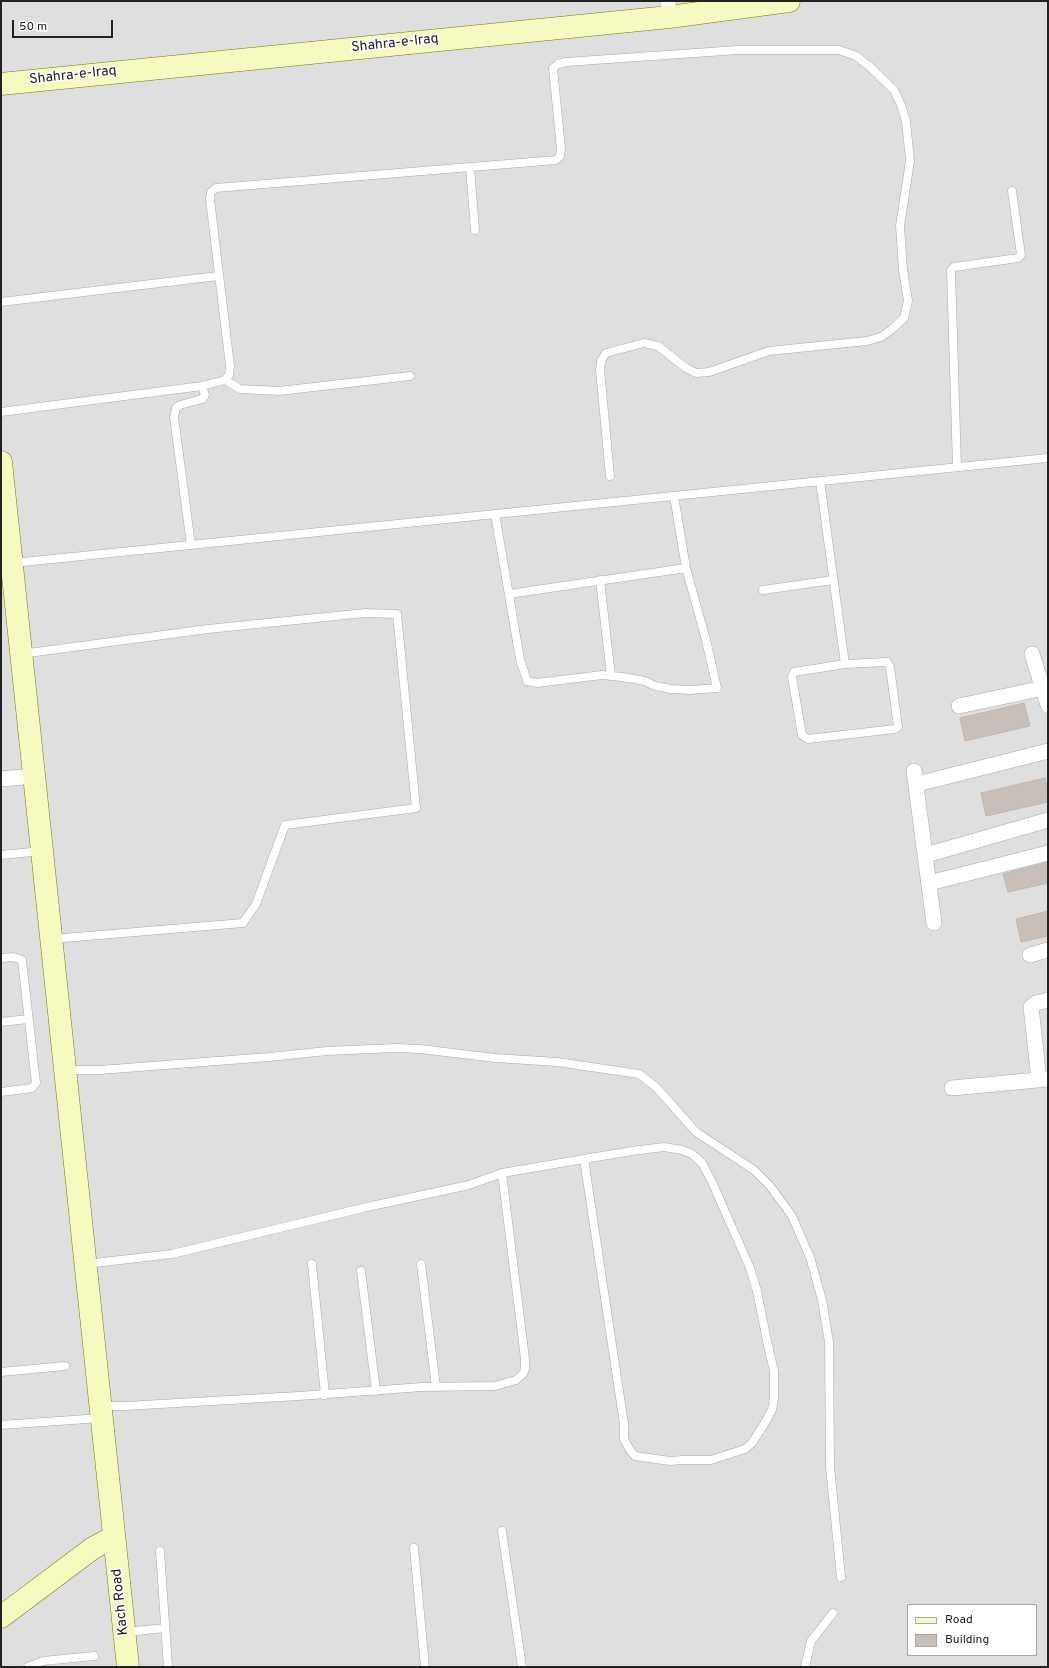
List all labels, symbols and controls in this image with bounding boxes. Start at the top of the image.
scale bar [14,12,115,38]
text: 50 m [19,19,47,35]
street label: Shahra-e-Iraq [351,31,439,57]
street label: Shahra-e-Iraq [29,63,117,89]
street label: Kach Road [109,1568,133,1636]
legend [907,1604,1037,1656]
text: Road [945,1612,973,1628]
text: Building [945,1632,989,1648]

